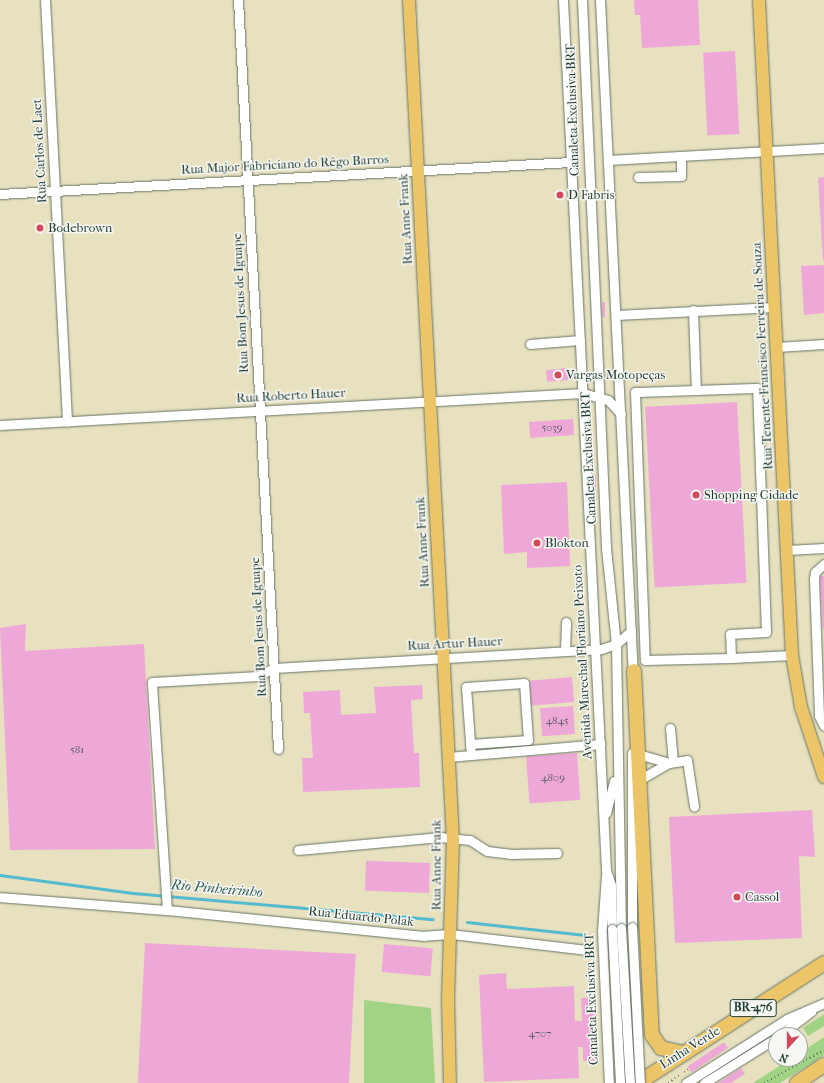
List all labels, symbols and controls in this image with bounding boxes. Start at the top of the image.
street label: Canaleta Exclusiva BRT [563,44,583,176]
street label: Rua Carlos de Laet [29,98,51,204]
street label: Rua Major Fabriciano do Rêgo Barros [181,152,389,178]
street label: Rua Anne Frank [396,173,416,265]
place label: D Fabris [568,187,615,203]
marker: D Fabris [555,190,565,200]
place label: Bodebrown [48,220,112,236]
marker: Bodebrown [35,223,45,233]
street label: Rua Bom Jesus de Iguape [230,233,252,373]
street label: Rua Tenente Francisco Ferreira de Souza [749,242,777,470]
place label: Vargas Motopeças [566,367,665,383]
marker: Vargas Motopeças [553,370,563,380]
street label: Rua Roberto Hauer [236,385,346,407]
street label: Canaleta Exclusiva BRT [578,391,600,525]
house number: 5039 [541,421,563,435]
place label: Shopping Cidade [704,487,799,503]
marker: Shopping Cidade [691,490,701,500]
street label: Rua Anne Frank [413,496,433,588]
place label: Blokton [545,535,589,551]
marker: Blokton [532,538,542,548]
street label: Rua Bom Jesus de Iguape [248,557,270,697]
street label: Avenida Marechal Floriano Peixoto [570,564,596,760]
street label: Rua Artur Hauer [407,634,503,654]
house number: 4845 [546,714,568,728]
house number: 581 [70,743,84,757]
house number: 4809 [541,771,565,785]
street label: Rua Anne Frank [429,820,445,910]
water label: Rio Pinheirinho [170,877,264,901]
place label: Cassol [745,889,779,905]
marker: Cassol [732,892,742,902]
street label: Rua Eduardo Polak [308,904,414,930]
street label: Canaleta Exclusiva BRT [582,933,602,1065]
road number: BR-476 [729,998,777,1018]
street label: Linha Verde [657,1023,723,1073]
house number: 4707 [529,1027,551,1041]
north arrow [768,1027,808,1067]
text: N [778,1050,790,1065]

